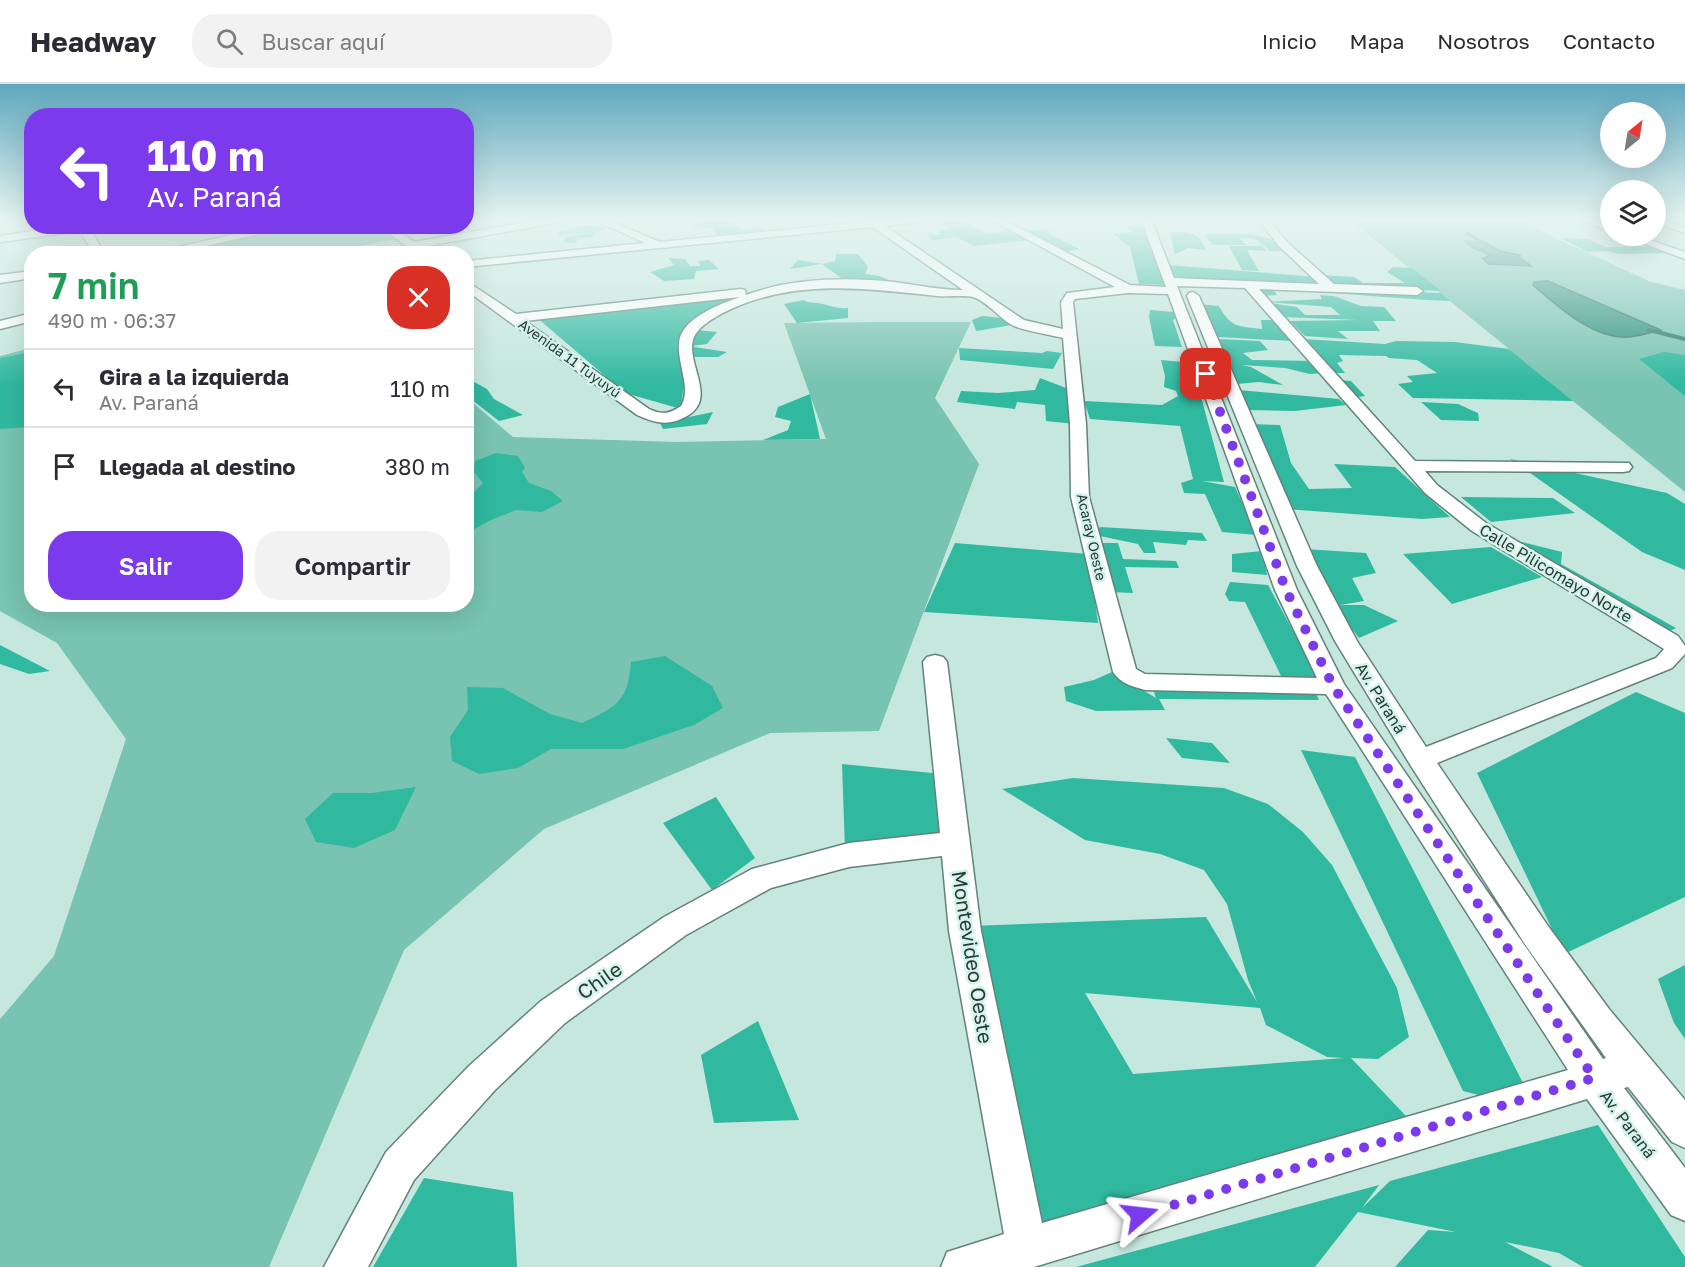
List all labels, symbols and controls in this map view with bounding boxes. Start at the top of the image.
search box [192,14,612,68]
text: Headway [30,25,156,58]
icon: search [213,25,246,58]
text: Buscar aquí [261,28,385,55]
text: Inicio [1262,28,1317,54]
text: Mapa [1350,28,1404,54]
text: Nosotros [1437,28,1530,54]
text: Contacto [1563,28,1655,54]
north arrow [1600,102,1666,168]
map controls [1600,102,1666,246]
text: 110 m [147,130,265,180]
icon: left [48,132,126,210]
button: layers [1600,180,1666,246]
text: Av. Paraná [147,181,282,213]
text: 7 min [48,264,139,307]
button: close [387,266,450,329]
text: 490 m · 06:37 [48,308,176,332]
street label: Avenida 11 Tuyuyú [516,315,624,401]
pin [1180,348,1231,399]
icon: arrive [1189,357,1222,390]
text: Gira a la izquierda [99,363,289,390]
icon: left [48,372,81,405]
text: 110 m [390,375,450,402]
text: Av. Paraná [99,390,199,414]
icon: arrive [48,450,81,483]
text: Llegada al destino [99,453,296,480]
text: 380 m [385,453,450,480]
street label: Acaray Oeste [1074,492,1110,582]
street label: Calle Pilicomayo Norte [1476,519,1636,627]
button: Salir [48,531,243,600]
button: Compartir [255,531,450,600]
street label: Av. Paraná [1351,659,1411,737]
street label: Montevideo Oeste [947,869,999,1045]
street label: Chile [572,956,626,1004]
street label: Av. Paraná [1596,1086,1660,1162]
position arrow [1108,1183,1172,1247]

